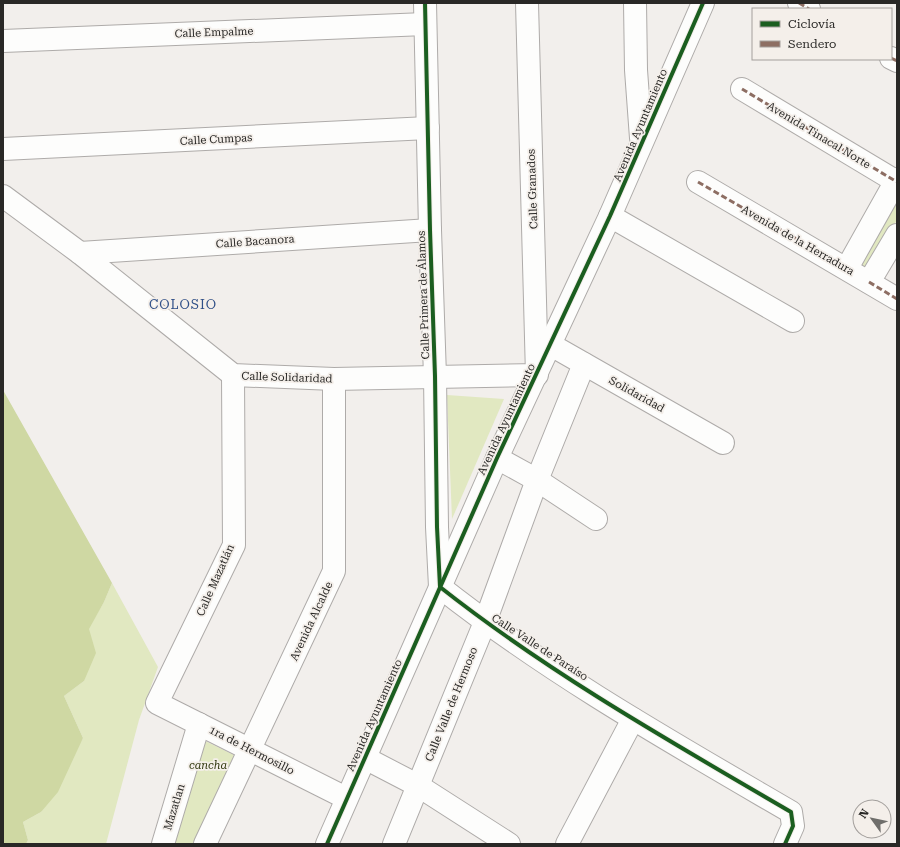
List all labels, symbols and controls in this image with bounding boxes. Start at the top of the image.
legend [752,8,892,60]
text: Ciclovía [788,17,836,31]
street label: Calle Empalme [174,25,254,40]
text: Sendero [788,37,836,51]
street label: Avenida Ayuntamiento [611,67,670,184]
street label: Avenida Tinacal Norte [765,99,873,171]
street label: Calle Cumpas [179,131,253,148]
street label: Calle Granados [525,149,540,229]
street label: Avenida de la Herradura [739,203,857,278]
street label: Calle Primera de Álamos [414,230,432,360]
street label: Calle Bacanora [215,232,295,251]
district label: COLOSIO [149,297,217,312]
street label: Avenida Ayuntamiento [475,361,538,477]
street label: Calle Solidaridad [241,369,333,386]
street label: Solidaridad [607,374,667,415]
street label: Calle Mazatlán [194,542,237,618]
street label: Avenida Alcalde [287,580,335,663]
street label: Calle Valle de Paraíso [489,611,591,684]
street label: Calle Valle de Hermoso [423,645,480,763]
street label: Avenida Ayuntamiento [344,657,405,773]
street label: 1ra de Hermosillo [207,723,297,778]
park label: cancha [189,759,227,772]
street label: Mazatlan [161,782,188,832]
north arrow [852,799,892,839]
text: N [856,806,872,821]

